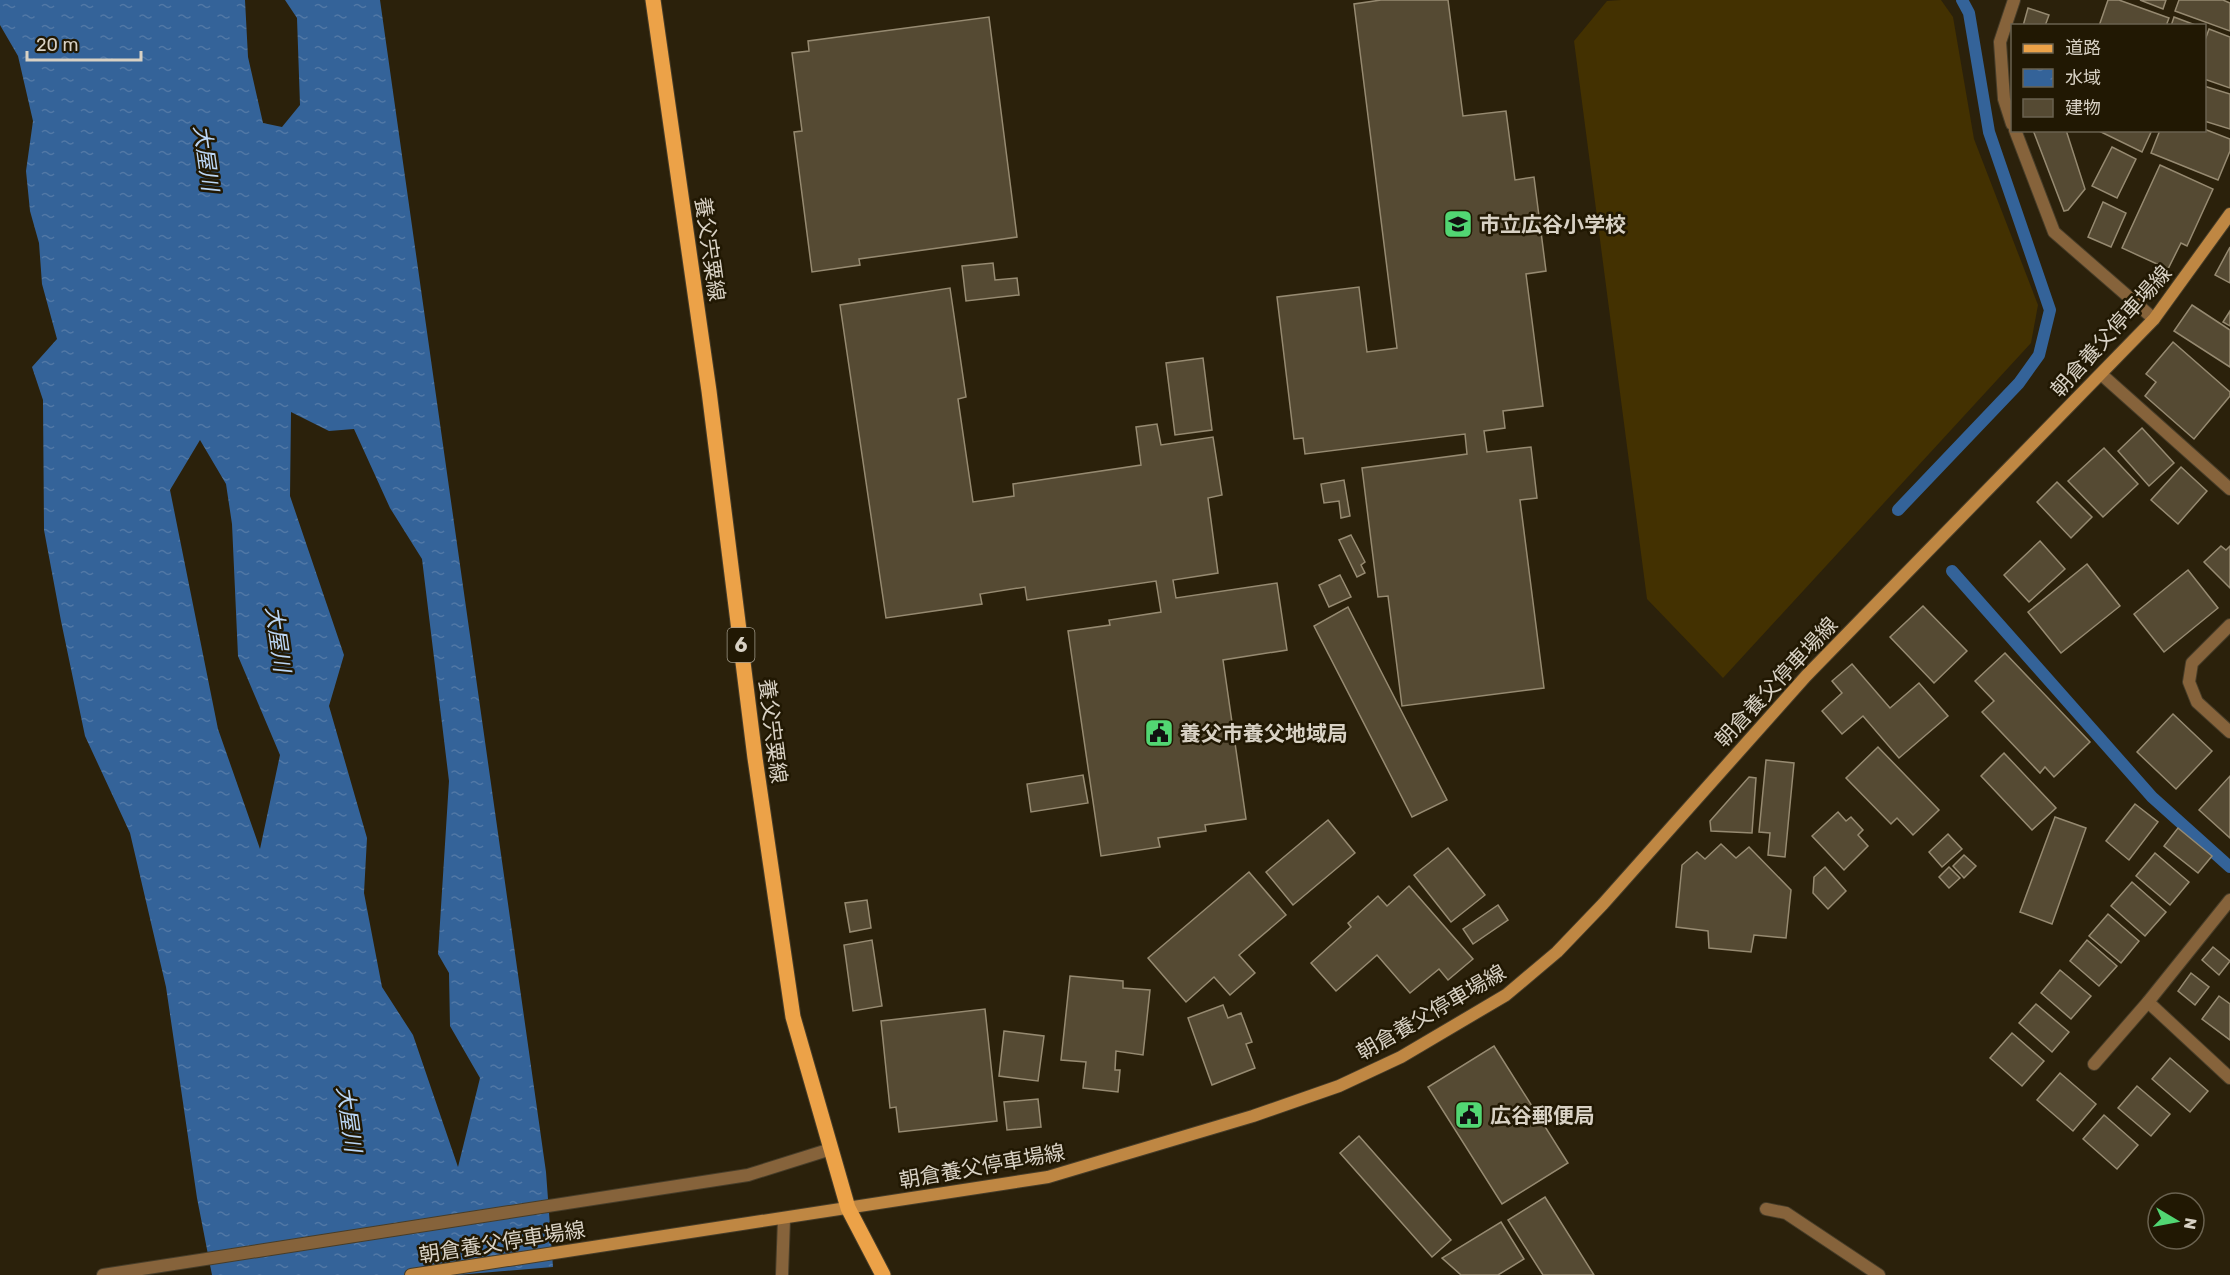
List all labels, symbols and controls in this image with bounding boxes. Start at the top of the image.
scale bar [27,24,141,62]
legend [2011,24,2206,132]
text: 20 m [36,34,78,56]
text: 道路 [2065,37,2101,59]
text: 水域 [2065,67,2101,89]
text: 建物 [2065,97,2101,119]
water label: 大屋川 [188,123,224,195]
street label: 養父宍粟線 [690,195,730,303]
school or university icon: 市立広谷小学校 [1442,208,1474,240]
place label: 市立広谷小学校 [1479,212,1626,237]
street label: 朝倉養父停車場線 [2046,260,2176,402]
water label: 大屋川 [260,604,296,676]
street label: 朝倉養父停車場線 [1710,612,1842,752]
road number: 6 [728,628,754,662]
street label: 養父宍粟線 [754,677,792,785]
public building icon: 養父市養父地域局 [1143,717,1175,749]
place label: 養父市養父地域局 [1180,721,1348,746]
street label: 朝倉養父停車場線 [1352,959,1510,1065]
water label: 大屋川 [331,1084,367,1156]
public building icon: 広谷郵便局 [1453,1099,1485,1131]
place label: 広谷郵便局 [1490,1103,1595,1128]
street label: 朝倉養父停車場線 [897,1139,1067,1193]
north arrow [2146,1191,2206,1251]
text: N [2180,1216,2201,1231]
street label: 朝倉養父停車場線 [417,1217,587,1267]

